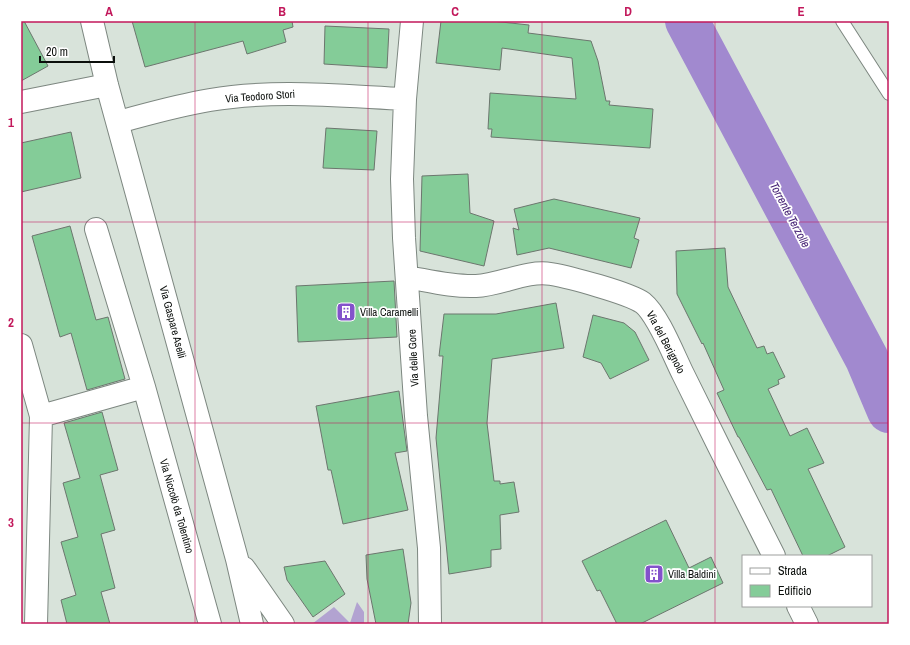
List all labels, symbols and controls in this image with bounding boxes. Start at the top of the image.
text: A [105,3,113,20]
text: B [278,3,286,20]
text: C [451,3,459,20]
text: D [624,3,632,20]
text: E [797,3,805,20]
scale bar [40,38,114,64]
text: 20 m [46,44,68,60]
street label: Via Teodoro Stori [225,87,295,105]
text: 1 [8,114,14,131]
water label: Torrente Terzolle [766,179,814,251]
street label: Via Gaspare Aselli [157,284,189,360]
building icon: Villa Caramelli [335,301,357,323]
place label: Villa Caramelli [360,305,419,319]
street label: Via del Berignolo [644,308,688,376]
text: 2 [8,314,14,331]
street label: Via delle Gore [405,329,421,387]
street label: Via Niccolò da Tolentino [157,457,197,555]
text: 3 [8,514,14,531]
legend [742,555,872,607]
building icon: Villa Baldini [643,563,665,585]
text: Strada [778,563,808,579]
place label: Villa Baldini [668,567,716,581]
text: Edificio [778,583,811,599]

